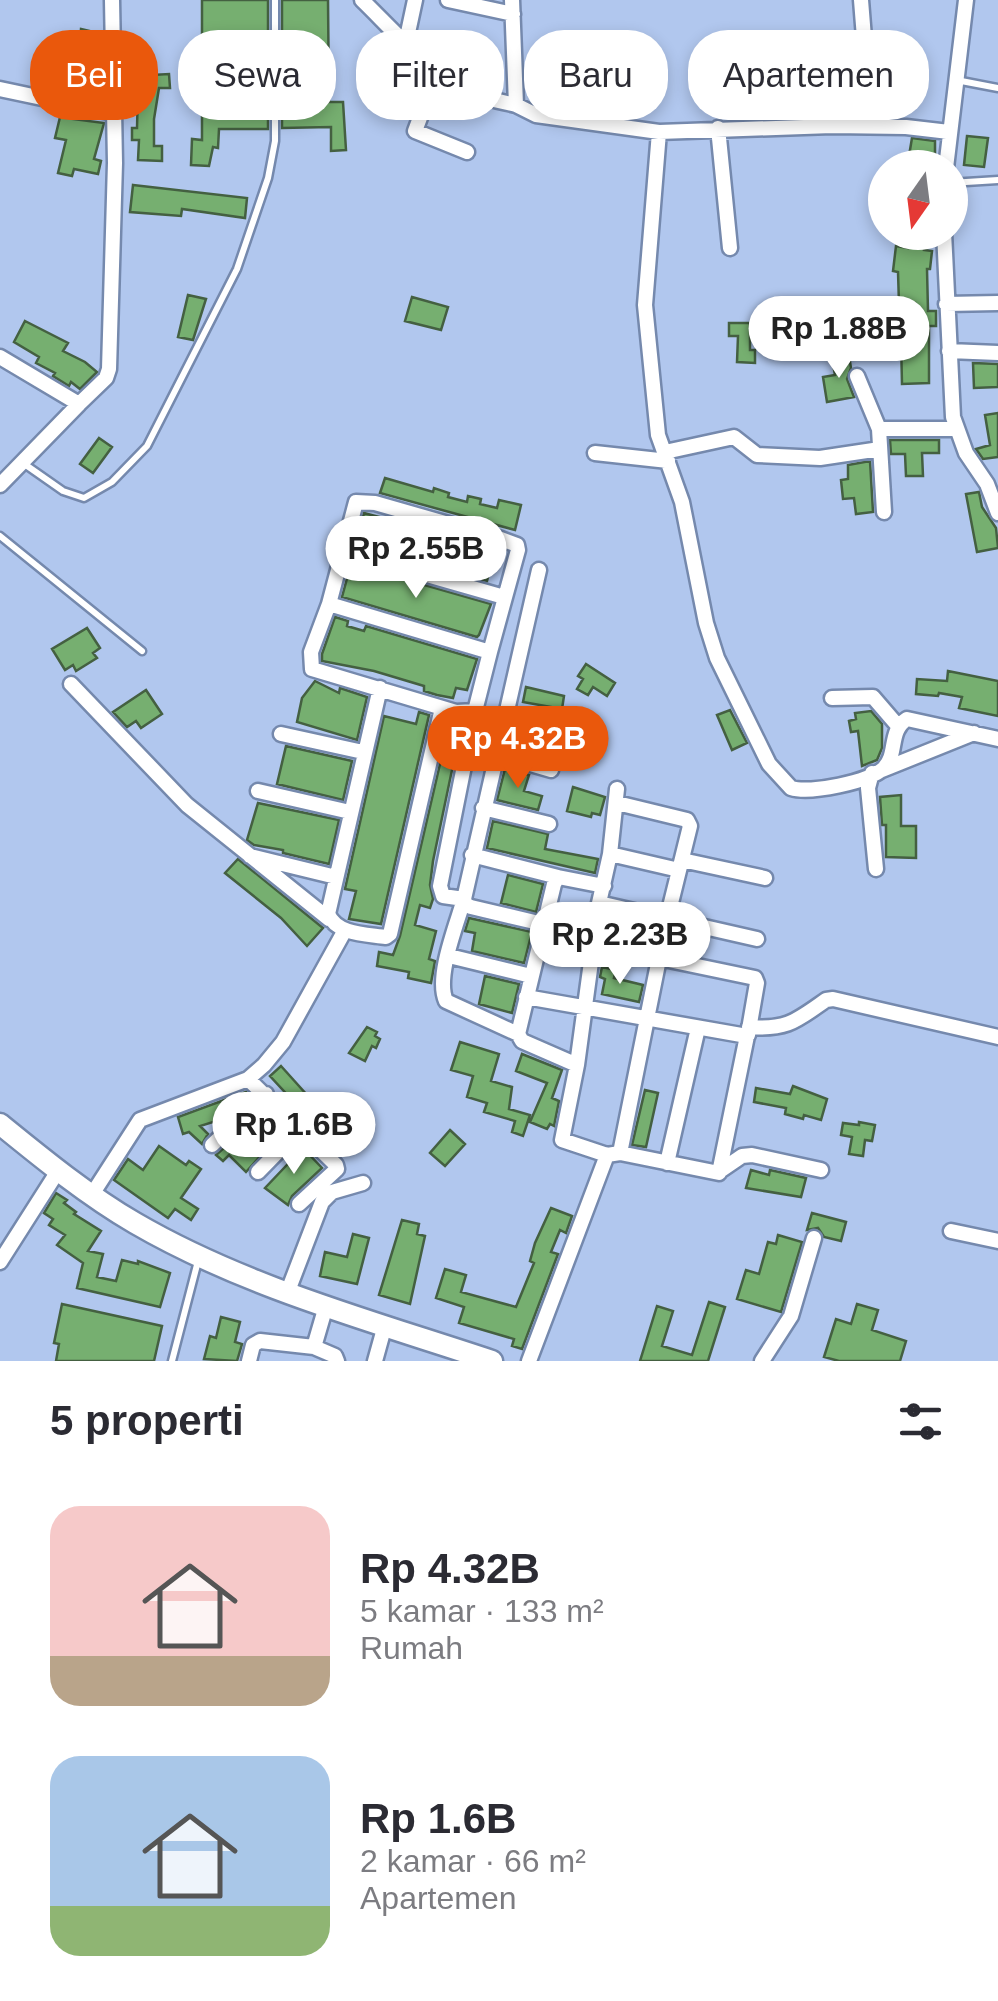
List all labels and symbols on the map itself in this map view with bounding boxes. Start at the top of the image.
north arrow [868,150,968,250]
pin: Rp 1.88B [736,296,942,381]
pin: Rp 2.55B [313,516,519,601]
pin: Rp 4.32B [415,706,621,791]
pin: Rp 2.23B [517,902,723,987]
pin: Rp 1.6B [202,1092,386,1177]

